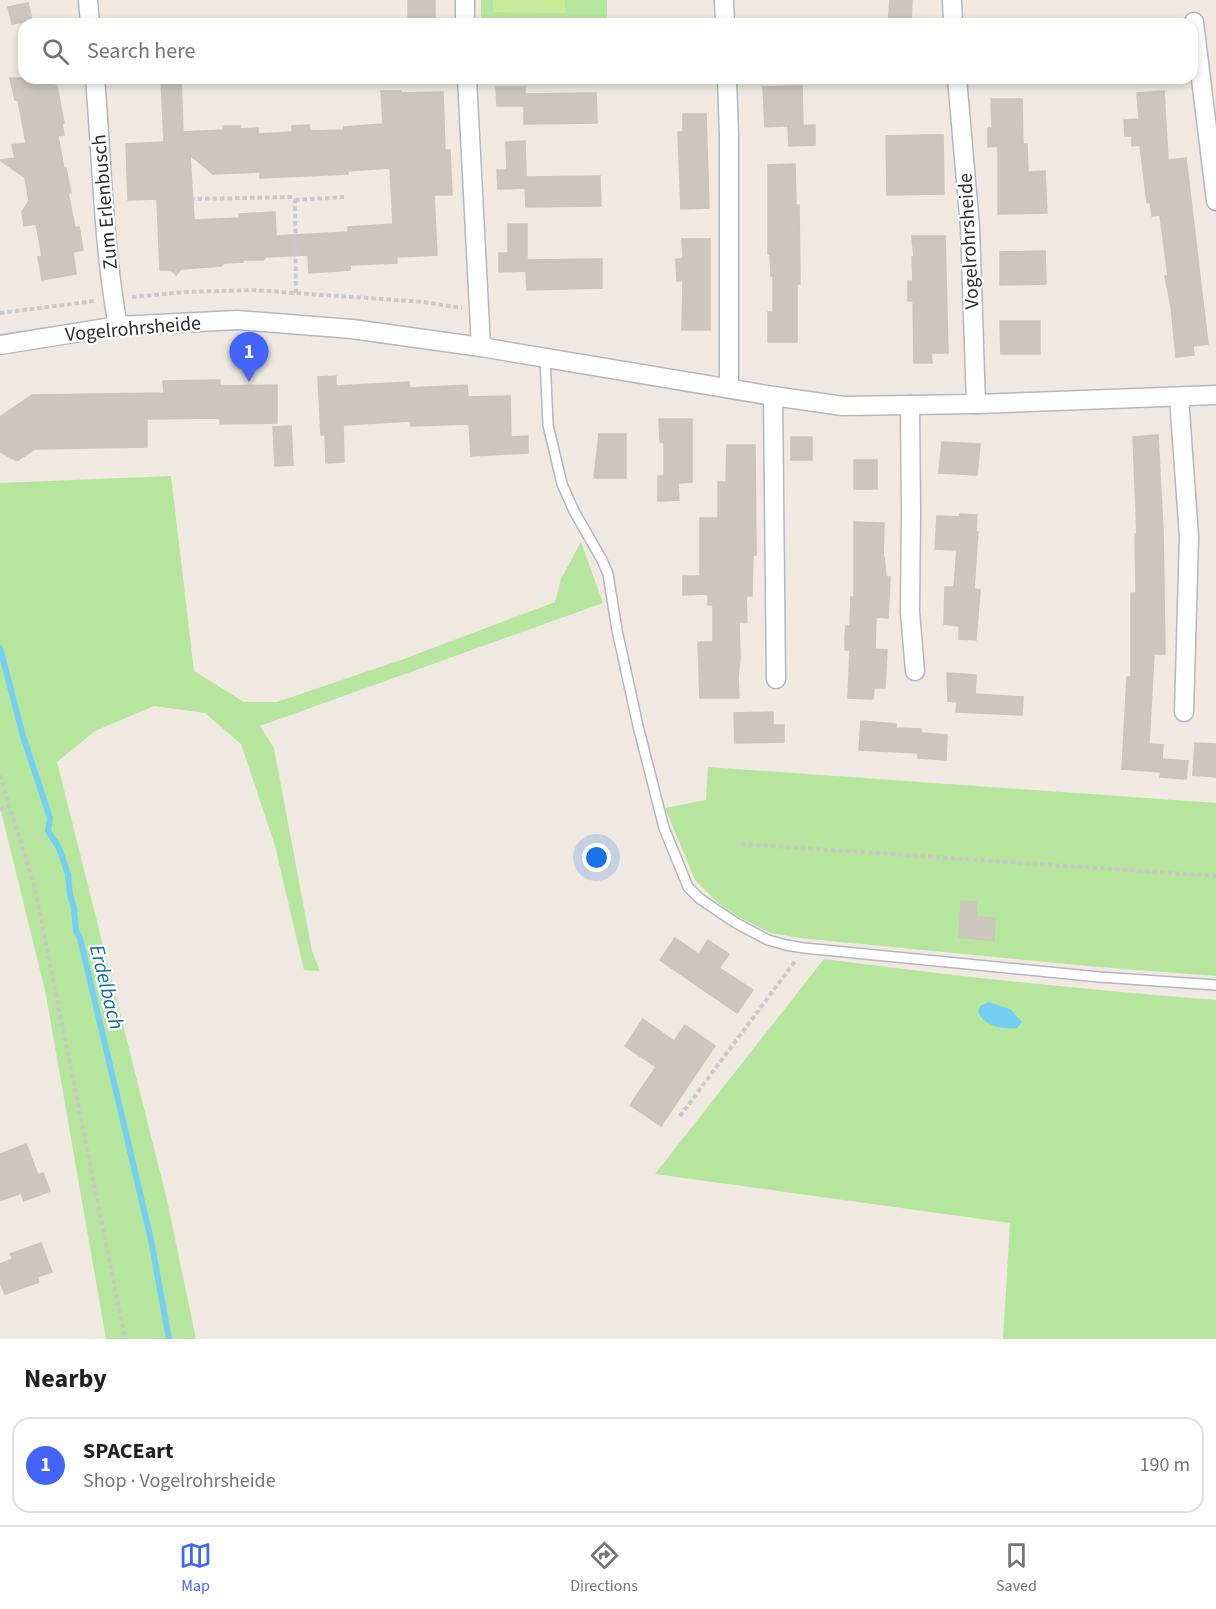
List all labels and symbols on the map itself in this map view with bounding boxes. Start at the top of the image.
street label: Zum Erlenbusch [85,133,125,271]
street label: Vogelrohrsheide [951,172,987,310]
street label: Vogelrohrsheide [64,309,202,349]
pin: 1 [230,332,268,382]
your location [582,843,611,872]
water label: Erdelbach [82,941,132,1033]

